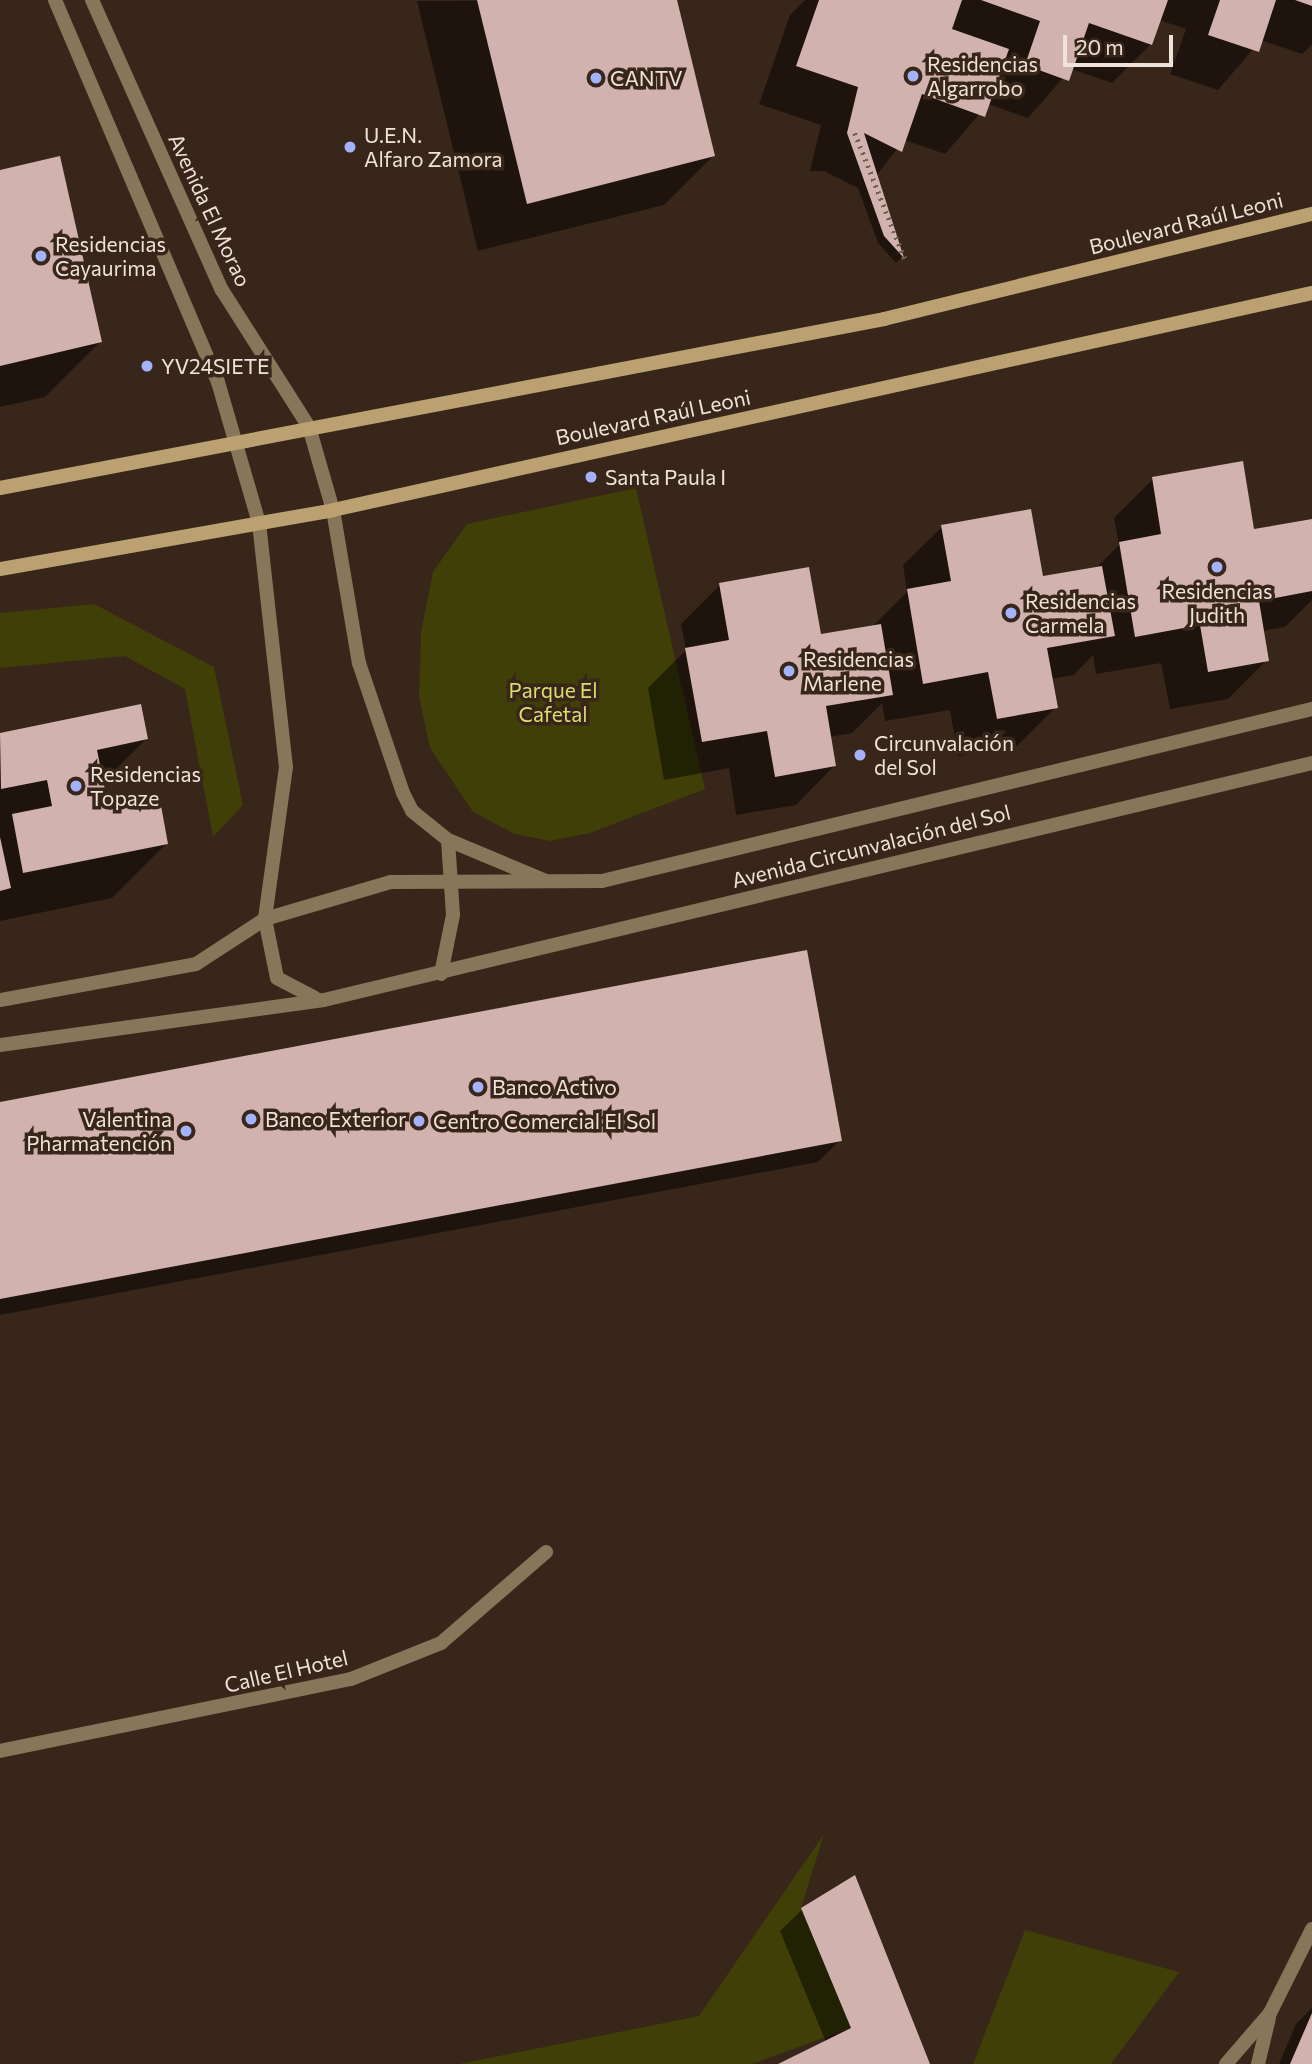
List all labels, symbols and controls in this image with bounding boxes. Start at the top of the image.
scale bar [1067,21,1177,65]
text: 20 m [1076,34,1124,59]
place label: Residencias Algarrobo [927,51,1038,101]
place label: CANTV [610,65,683,91]
marker: Residencias Algarrobo [905,68,921,84]
marker: CANTV [588,70,604,86]
place label: U.E.N. Alfaro Zamora [364,122,503,172]
street label: Avenida El Morao [164,130,256,290]
marker: U.E.N. Alfaro Zamora [342,139,358,155]
street label: Boulevard Raúl Leoni [1086,187,1286,259]
place label: Residencias Cayaurima [55,231,166,281]
marker: Residencias Cayaurima [33,248,49,264]
place label: YV24SIETE [161,353,270,379]
marker: YV24SIETE [139,358,155,374]
street label: Boulevard Raúl Leoni [553,384,753,450]
place label: Santa Paula I [605,464,726,490]
marker: Santa Paula I [583,469,599,485]
marker: Residencias Judith [1209,559,1225,575]
place label: Residencias Judith [1162,578,1272,628]
place label: Residencias Carmela [1025,588,1136,638]
marker: Residencias Carmela [1003,605,1019,621]
place label: Residencias Marlene [803,646,914,696]
marker: Residencias Marlene [781,663,797,679]
park label: Parque El Cafetal [508,677,598,727]
place label: Circunvalación del Sol [874,730,1014,780]
marker: Circunvalación del Sol [852,747,868,763]
place label: Residencias Topaze [90,761,201,811]
marker: Residencias Topaze [68,778,84,794]
street label: Avenida Circunvalación del Sol [729,799,1013,893]
place label: Banco Activo [492,1074,617,1100]
marker: Banco Activo [470,1079,486,1095]
place label: Valentina Pharmatención [26,1106,172,1156]
place label: Banco Exterior [265,1106,406,1132]
place label: Centro Comercial El Sol [433,1108,656,1134]
marker: Banco Exterior [243,1111,259,1127]
marker: Centro Comercial El Sol [411,1113,427,1129]
marker: Valentina Pharmatención [178,1123,194,1139]
street label: Calle El Hotel [222,1645,350,1697]

